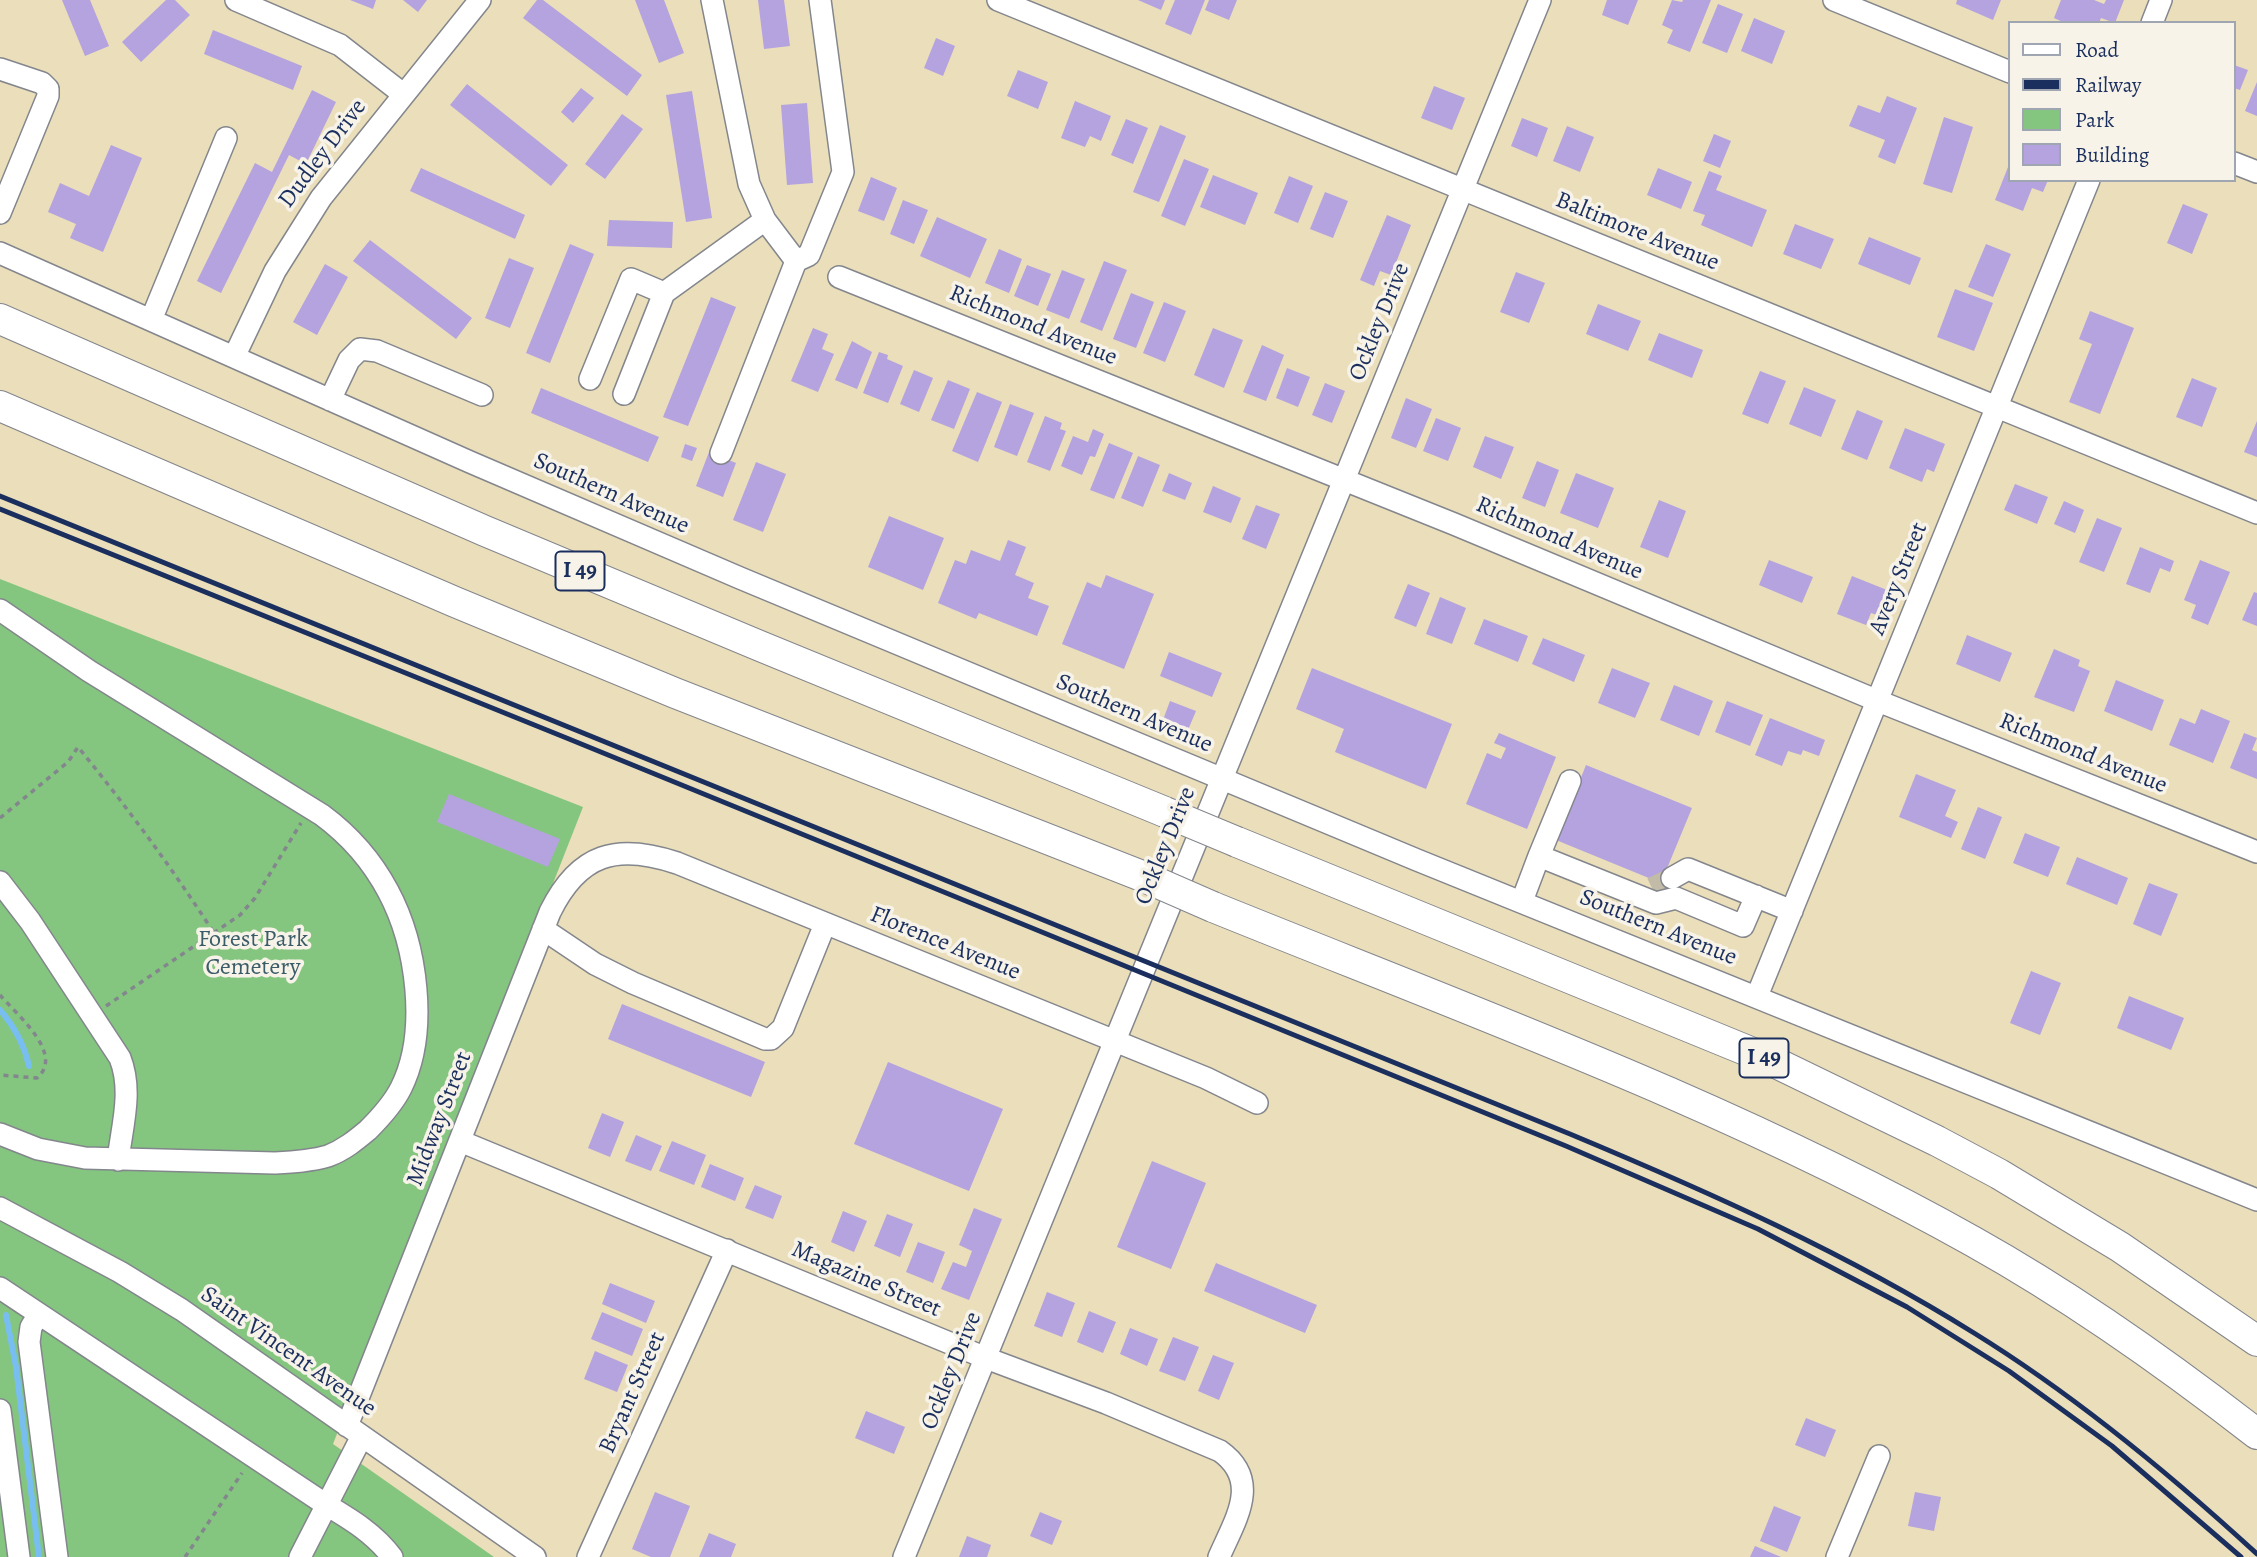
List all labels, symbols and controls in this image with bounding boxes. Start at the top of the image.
legend [2008,21,2236,182]
text: Road [2075,36,2119,64]
text: Railway [2075,71,2141,99]
street label: Dudley Drive [273,94,373,214]
text: Park [2075,106,2114,134]
text: Building [2075,141,2149,169]
street label: Baltimore Avenue [1551,186,1723,278]
street label: Ockley Drive [1343,259,1417,385]
street label: Richmond Avenue [945,279,1121,373]
street label: Southern Avenue [529,447,693,541]
street label: Richmond Avenue [1471,491,1647,587]
street label: Avery Street [1863,519,1935,639]
road number: I 49 [556,552,604,590]
street label: Southern Avenue [1051,668,1217,760]
street label: Richmond Avenue [1995,707,2171,801]
street label: Ockley Drive [1129,783,1203,909]
street label: Southern Avenue [1575,883,1741,973]
street label: Florence Avenue [866,901,1024,987]
park label: Forest Park Cemetery [198,926,308,982]
road number: I 49 [1740,1038,1788,1078]
street label: Midway Street [401,1048,479,1190]
street label: Magazine Street [787,1236,945,1324]
street label: Saint Vincent Avenue [195,1281,381,1423]
street label: Ockley Drive [915,1308,989,1434]
street label: Bryant Street [593,1328,673,1458]

